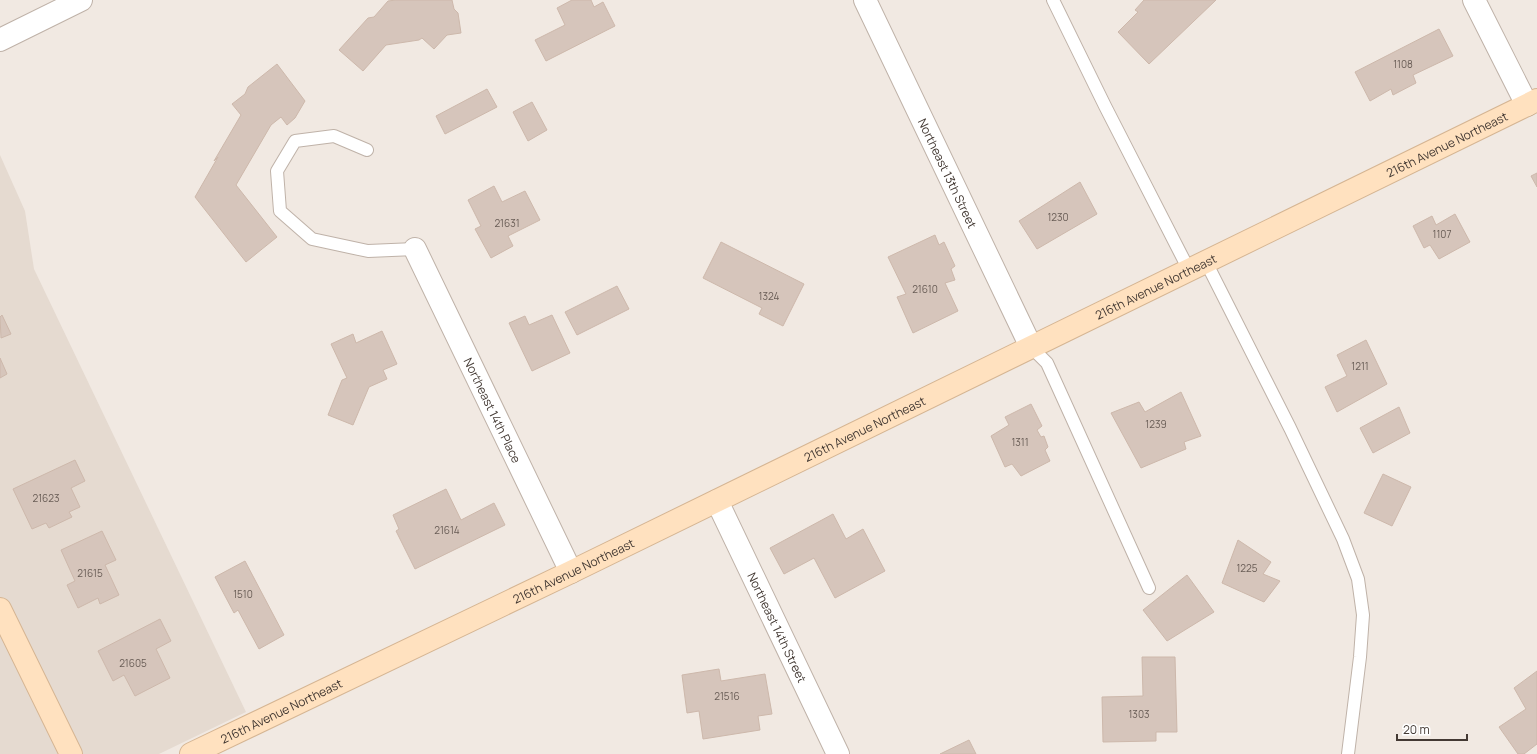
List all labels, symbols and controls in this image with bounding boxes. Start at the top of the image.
house number: 1108 [1393,57,1413,71]
street label: 216th Avenue Northeast [1383,107,1510,181]
street label: Northeast 13th Street [914,116,981,231]
house number: 1230 [1047,210,1069,224]
house number: 21631 [494,216,520,230]
house number: 1107 [1433,227,1451,241]
street label: 216th Avenue Northeast [1092,249,1219,323]
house number: 21610 [912,282,938,296]
house number: 1324 [759,289,780,303]
street label: Northeast 14th Place [460,355,526,466]
house number: 1211 [1351,359,1369,373]
street label: 216th Avenue Northeast [801,392,928,465]
house number: 1239 [1145,417,1167,431]
house number: 1311 [1011,435,1029,449]
house number: 21623 [32,491,60,505]
house number: 21614 [434,523,460,537]
street label: 216th Avenue Northeast [510,534,637,607]
house number: 1225 [1236,561,1258,575]
house number: 21615 [77,566,103,580]
street label: Northeast 14th Street [744,569,811,685]
house number: 1510 [233,587,253,601]
house number: 21605 [119,656,147,670]
street label: 216th Avenue Northeast [217,674,345,747]
house number: 21516 [714,689,740,703]
house number: 1303 [1128,707,1150,721]
scale bar [1397,716,1467,742]
text: 20 m [1403,721,1430,738]

